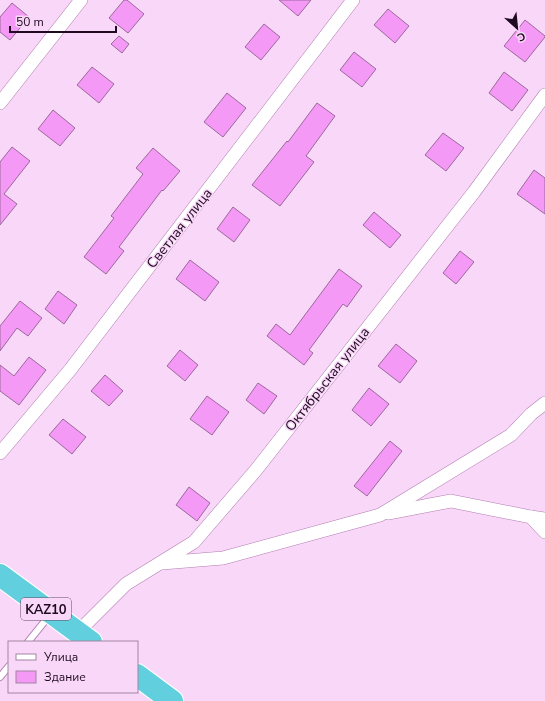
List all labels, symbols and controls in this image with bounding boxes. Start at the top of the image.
scale bar [10,8,116,34]
north arrow [497,8,537,48]
text: 50 m [16,14,44,30]
text: С [514,28,528,45]
street label: Светлая улица [142,184,217,272]
street label: Октябрьская улица [281,323,374,435]
road number: KAZ10 [21,598,71,620]
legend [8,641,138,693]
text: Улица [43,649,78,665]
text: Здание [44,669,86,685]

